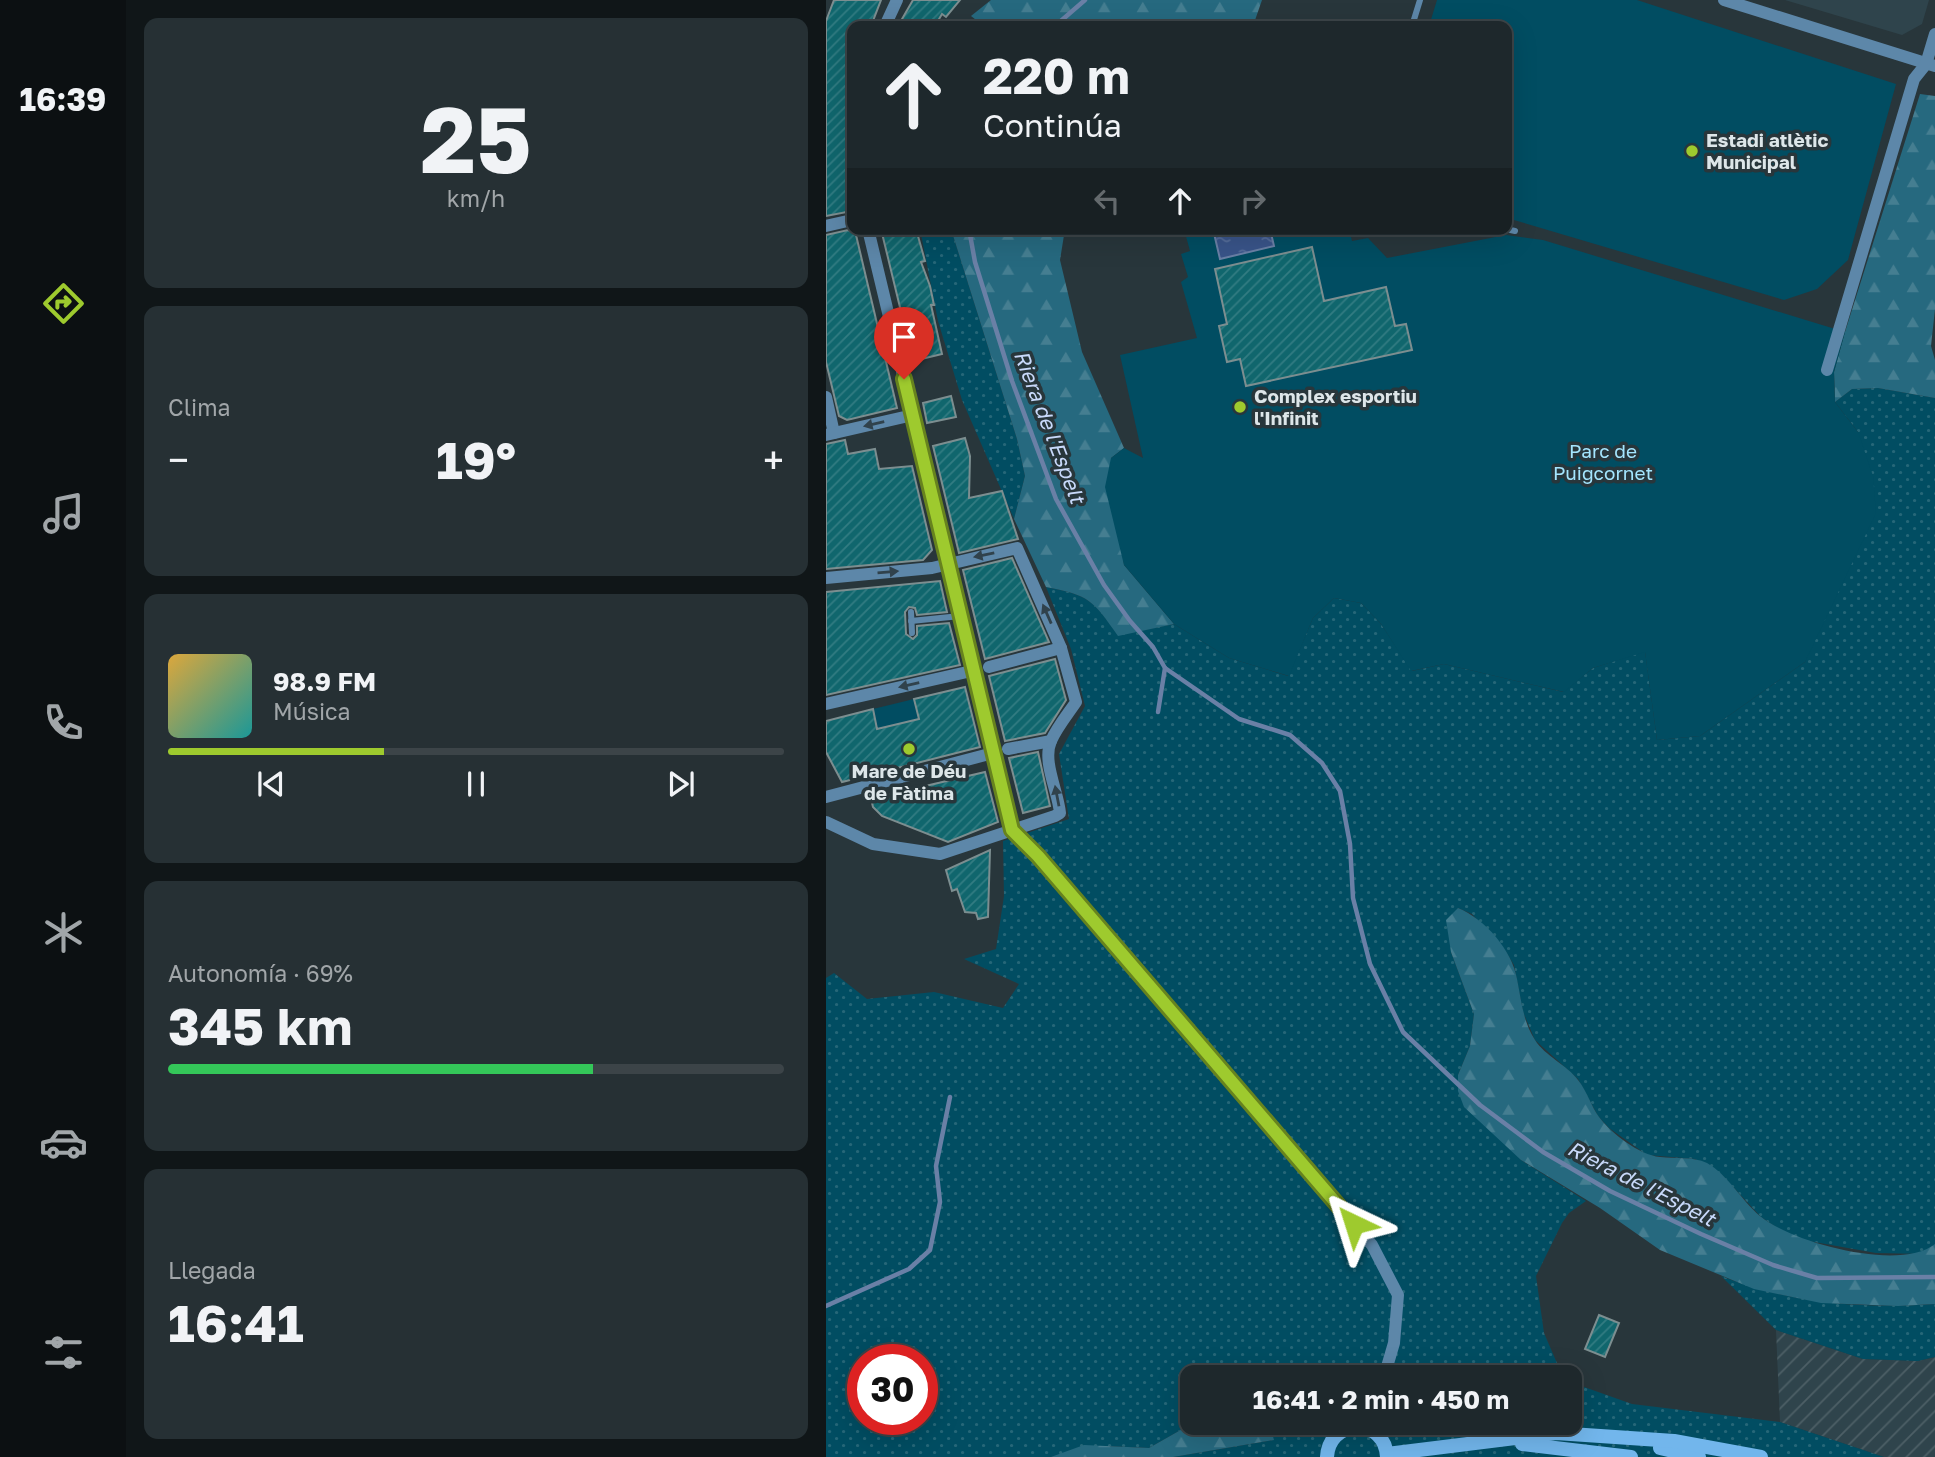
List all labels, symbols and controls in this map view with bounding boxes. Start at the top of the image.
text: 220 m [983,46,1130,105]
icon: ahead [868,49,959,140]
text: 16:39 [20,80,106,118]
text: 25 [420,84,532,193]
text: Continúa [983,106,1122,144]
place label: Estadi atlètic Municipal [1706,128,1828,173]
marker: Estadi atlètic Municipal [1684,143,1700,159]
icon: left [1088,182,1126,220]
icon: ahead [1161,182,1199,220]
icon: right [1234,182,1272,220]
text: km/h [447,184,505,212]
icon: directions [39,279,88,328]
pin [874,307,934,379]
icon: arrive [885,318,923,356]
water label: Riera de l'Espelt [1009,346,1092,509]
place label: Complex esportiu l'Infinit [1254,384,1417,429]
text: Clima [168,393,231,421]
marker: Complex esportiu l'Infinit [1232,399,1248,415]
one-way arrow [863,419,885,430]
text: 19° [436,428,516,490]
text: − [168,437,189,482]
text: + [763,437,784,482]
park label: Parc de Puigcornet [1553,439,1653,484]
icon: music [39,489,88,538]
one-way arrow [972,550,994,561]
one-way arrow [877,566,899,577]
one-way arrow [1041,604,1053,624]
text: 98.9 FM [273,666,376,697]
one-way arrow [898,680,920,691]
text: Música [273,697,351,725]
icon: phone [39,698,88,747]
marker: Mare de Déu de Fàtima [901,741,917,757]
place label: Mare de Déu de Fàtima [852,759,966,804]
icon: previous [252,765,290,803]
icon: pause [457,765,495,803]
icon: next [662,765,700,803]
one-way arrow [1052,785,1063,807]
icon: climate [39,908,88,957]
text: Autonomía · 69% [168,959,353,987]
text: 345 km [168,994,353,1056]
icon: car [39,1118,88,1167]
water label: Riera de l'Espelt [1563,1135,1722,1233]
position arrow [1317,1187,1391,1261]
text: Llegada [168,1256,256,1284]
text: 16:41 [168,1291,304,1353]
icon: filters [39,1328,88,1377]
speed limit sign: 30 [847,1344,938,1435]
text: 16:41 · 2 min · 450 m [1253,1384,1509,1415]

